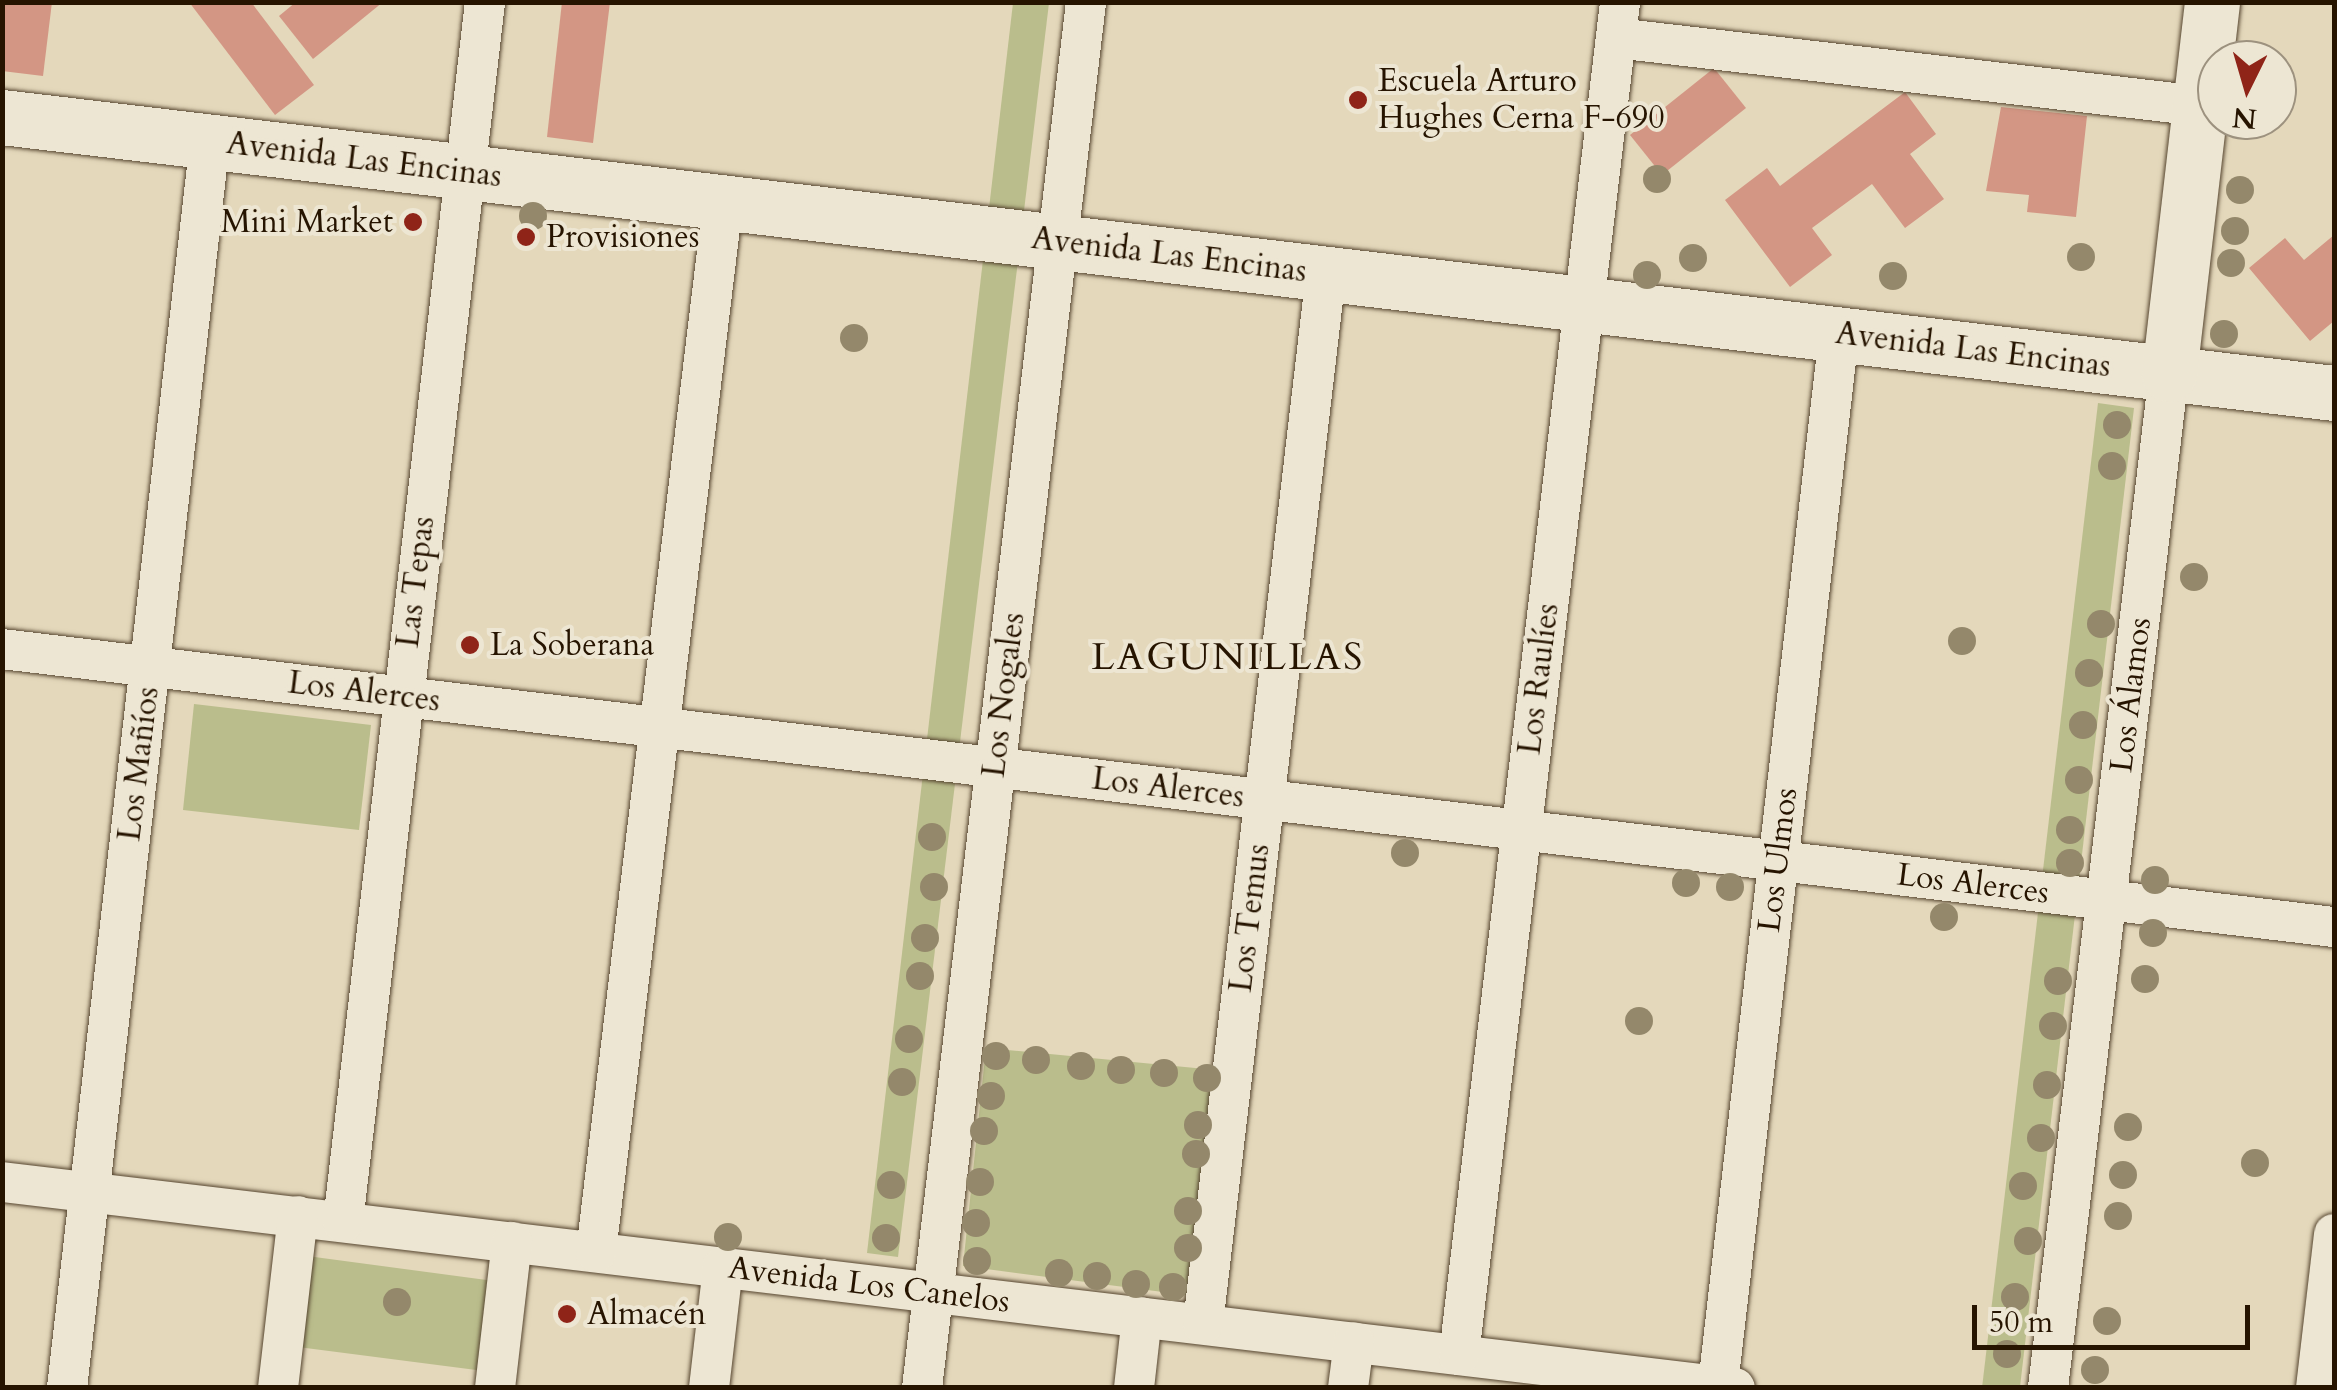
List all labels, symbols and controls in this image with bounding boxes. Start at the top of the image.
north arrow [2197,40,2297,140]
place label: Escuela Arturo Hughes Cerna F-690 [1378,63,1665,138]
marker: Escuela Arturo Hughes Cerna F-690 [1347,89,1369,111]
text: N [2231,98,2258,138]
street label: Avenida Las Encinas [224,124,504,196]
place label: Mini Market [221,203,393,241]
marker: Mini Market [402,211,424,233]
place label: Provisiones [546,218,700,256]
street label: Avenida Las Encinas [1029,219,1309,291]
marker: Provisiones [515,226,537,248]
street label: Avenida Las Encinas [1833,314,2113,386]
street label: Las Tepas [389,514,443,650]
street label: Los Raulíes [1511,601,1567,757]
street label: Los Nogales [975,610,1033,780]
street label: Los Álamos [2102,615,2160,775]
place label: La Soberana [490,626,654,664]
marker: La Soberana [459,634,481,656]
district label: LAGUNILLAS [1091,635,1365,681]
street label: Los Alerces [286,664,442,720]
street label: Los Mañíos [110,685,168,843]
street label: Los Alerces [1090,760,1246,816]
street label: Los Ulmos [1750,786,1806,934]
street label: Los Temus [1222,842,1278,994]
street label: Los Alerces [1895,856,2051,912]
street label: Avenida Los Canelos [726,1249,1012,1321]
scale bar [1977,1285,2254,1347]
place label: Almacén [587,1295,706,1333]
text: 50 m [1989,1302,2053,1343]
marker: Almacén [556,1303,578,1325]

